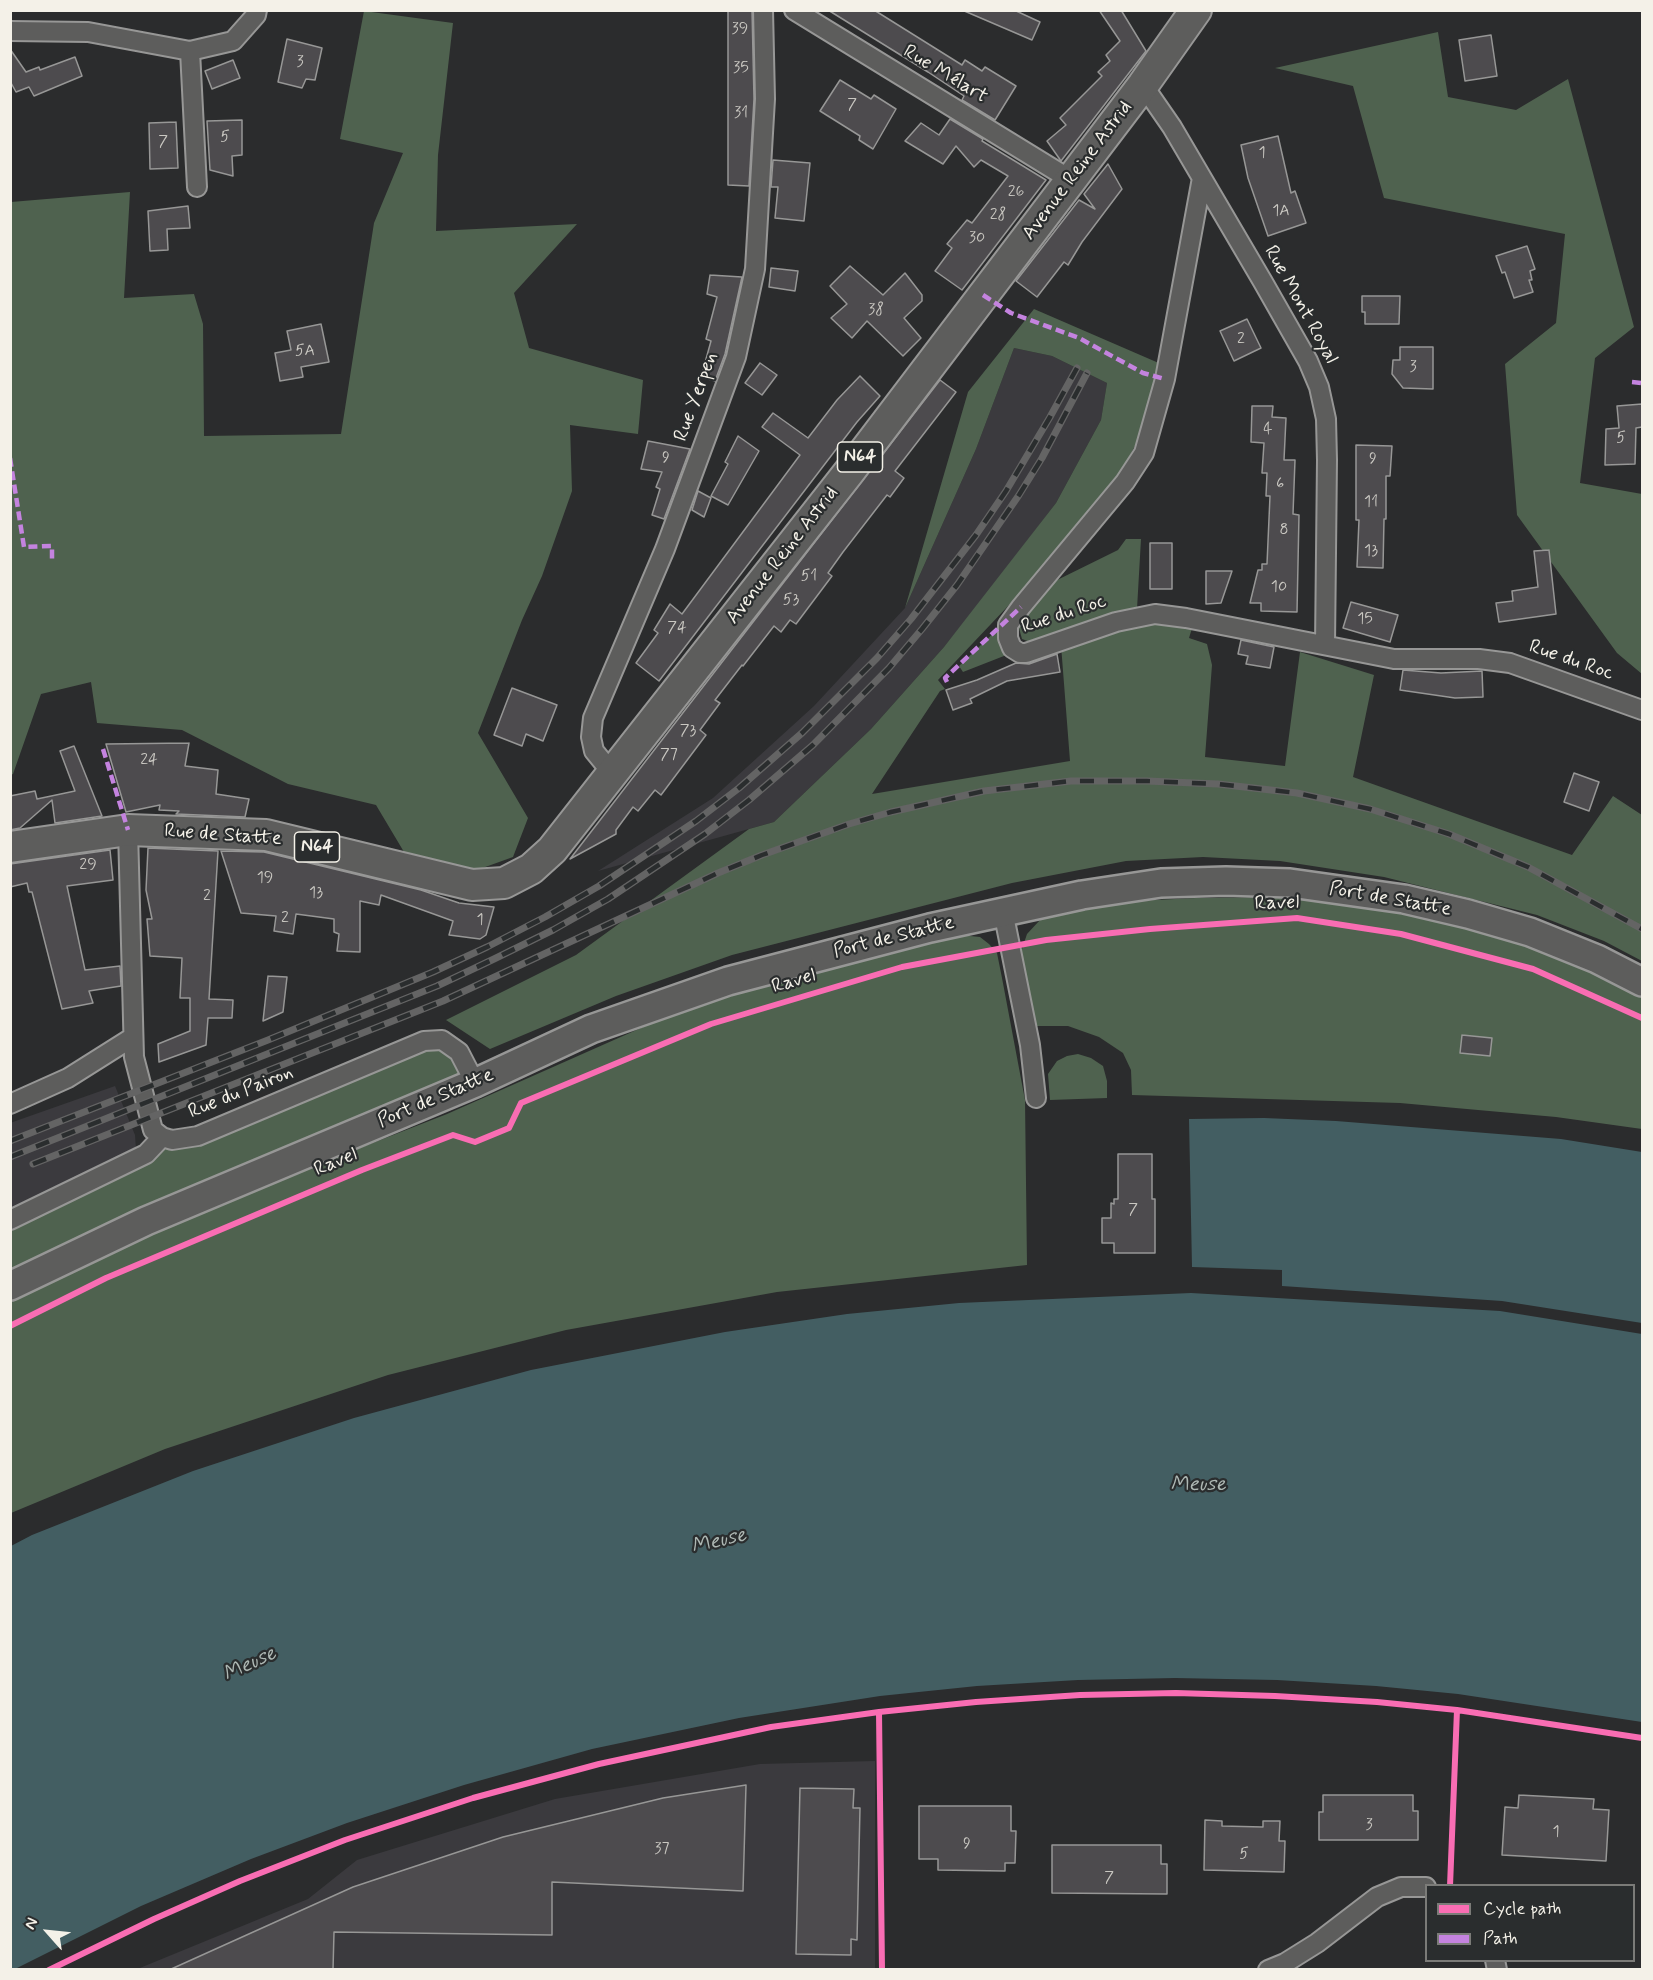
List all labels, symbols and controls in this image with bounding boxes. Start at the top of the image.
house number: 39 [732,20,748,40]
street label: Rue Mélart [898,40,992,110]
house number: 3 [296,53,304,73]
house number: 35 [733,59,749,79]
house number: 7 [847,96,857,116]
street label: Avenue Reine Astrid [1018,97,1138,245]
house number: 31 [734,104,748,124]
house number: 5 [220,128,230,148]
house number: 7 [158,133,168,153]
house number: 1 [1258,144,1266,164]
house number: 26 [1008,183,1024,203]
house number: 1A [1272,202,1290,222]
house number: 28 [990,206,1006,226]
house number: 30 [969,229,985,249]
street label: Rue Mont Royal [1258,242,1342,368]
house number: 38 [868,301,884,321]
house number: 2 [1237,330,1245,350]
house number: 5A [295,342,315,362]
street label: Rue Yerpen [670,349,724,445]
house number: 3 [1409,358,1417,378]
house number: 4 [1263,420,1273,440]
house number: 5 [1616,429,1626,449]
road number: N64 [838,442,882,472]
house number: 9 [662,449,670,469]
house number: 9 [1369,450,1377,470]
house number: 6 [1276,475,1284,495]
street label: Avenue Reine Astrid [722,482,844,630]
house number: 11 [1364,493,1378,513]
house number: 8 [1279,521,1289,541]
house number: 13 [1364,542,1378,562]
house number: 51 [801,567,817,587]
house number: 10 [1271,578,1287,598]
street label: Rue du Roc [1018,590,1110,640]
house number: 53 [783,591,799,611]
house number: 15 [1357,610,1373,630]
house number: 74 [667,619,687,639]
street label: Rue du Roc [1525,635,1617,687]
house number: 73 [680,722,696,742]
house number: 77 [660,746,678,766]
house number: 24 [140,751,158,771]
street label: Rue de Statte [164,820,282,852]
road number: N64 [294,832,340,862]
house number: 29 [79,856,97,876]
house number: 19 [257,869,273,889]
street label: Port de Statte [1327,877,1453,923]
house number: 13 [309,884,323,904]
house number: 2 [203,887,211,907]
street label: Ravel [1254,891,1300,917]
house number: 2 [281,909,289,929]
house number: 1 [476,911,484,931]
street label: Port de Statte [831,911,957,965]
street label: Ravel [769,964,819,1000]
street label: Rue du Pairon [185,1061,297,1125]
street label: Port de Statte [374,1064,498,1134]
street label: Ravel [311,1143,361,1183]
house number: 7 [1128,1201,1138,1221]
water label: Meuse [1170,1473,1226,1499]
water label: Meuse [689,1523,749,1561]
water label: Meuse [219,1642,281,1688]
house number: 3 [1365,1816,1373,1836]
house number: 1 [1552,1823,1560,1843]
house number: 9 [963,1835,971,1855]
house number: 37 [654,1840,670,1860]
house number: 5 [1239,1845,1249,1865]
house number: 7 [1104,1869,1114,1889]
legend [1425,1884,1635,1962]
text: Cycle path [1483,1897,1561,1921]
north arrow [18,1902,78,1962]
text: N [20,1914,43,1933]
text: Path [1483,1927,1518,1951]

